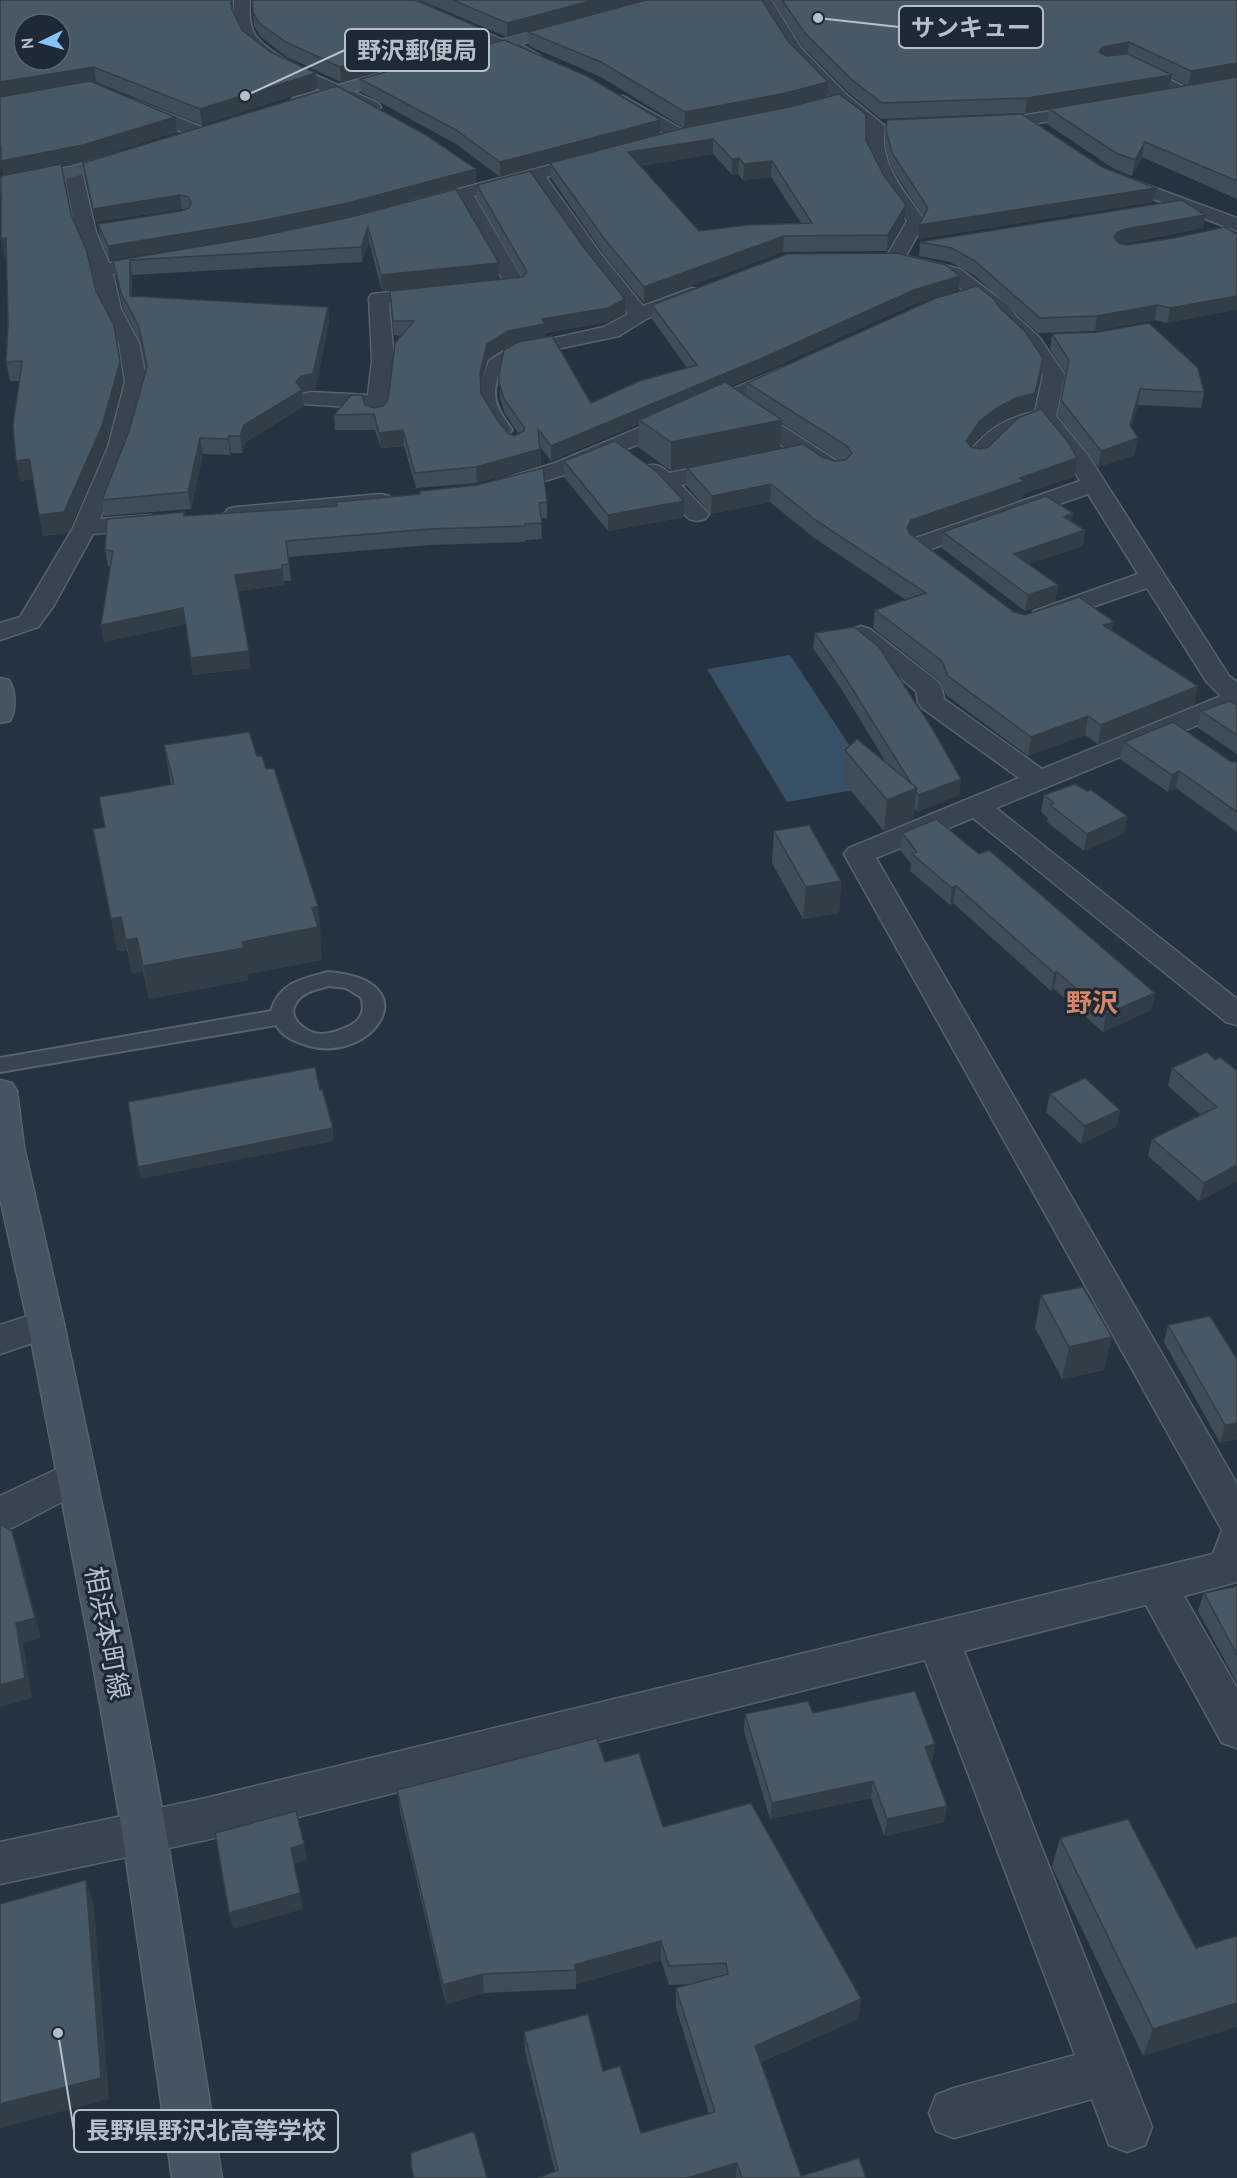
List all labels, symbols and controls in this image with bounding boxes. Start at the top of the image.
callout: サンキュー [899,6,1043,48]
north arrow [12,12,72,72]
text: サンキュー [911,13,1031,42]
callout: 野沢郵便局 [345,29,489,71]
text: 野沢郵便局 [357,36,477,65]
text: N [18,37,38,50]
district label: 野沢 [1066,987,1118,1019]
street label: 相浜本町線 [78,1563,137,1702]
callout: 長野県野沢北高等学校 [74,2110,338,2152]
text: 長野県野沢北高等学校 [86,2116,326,2145]

